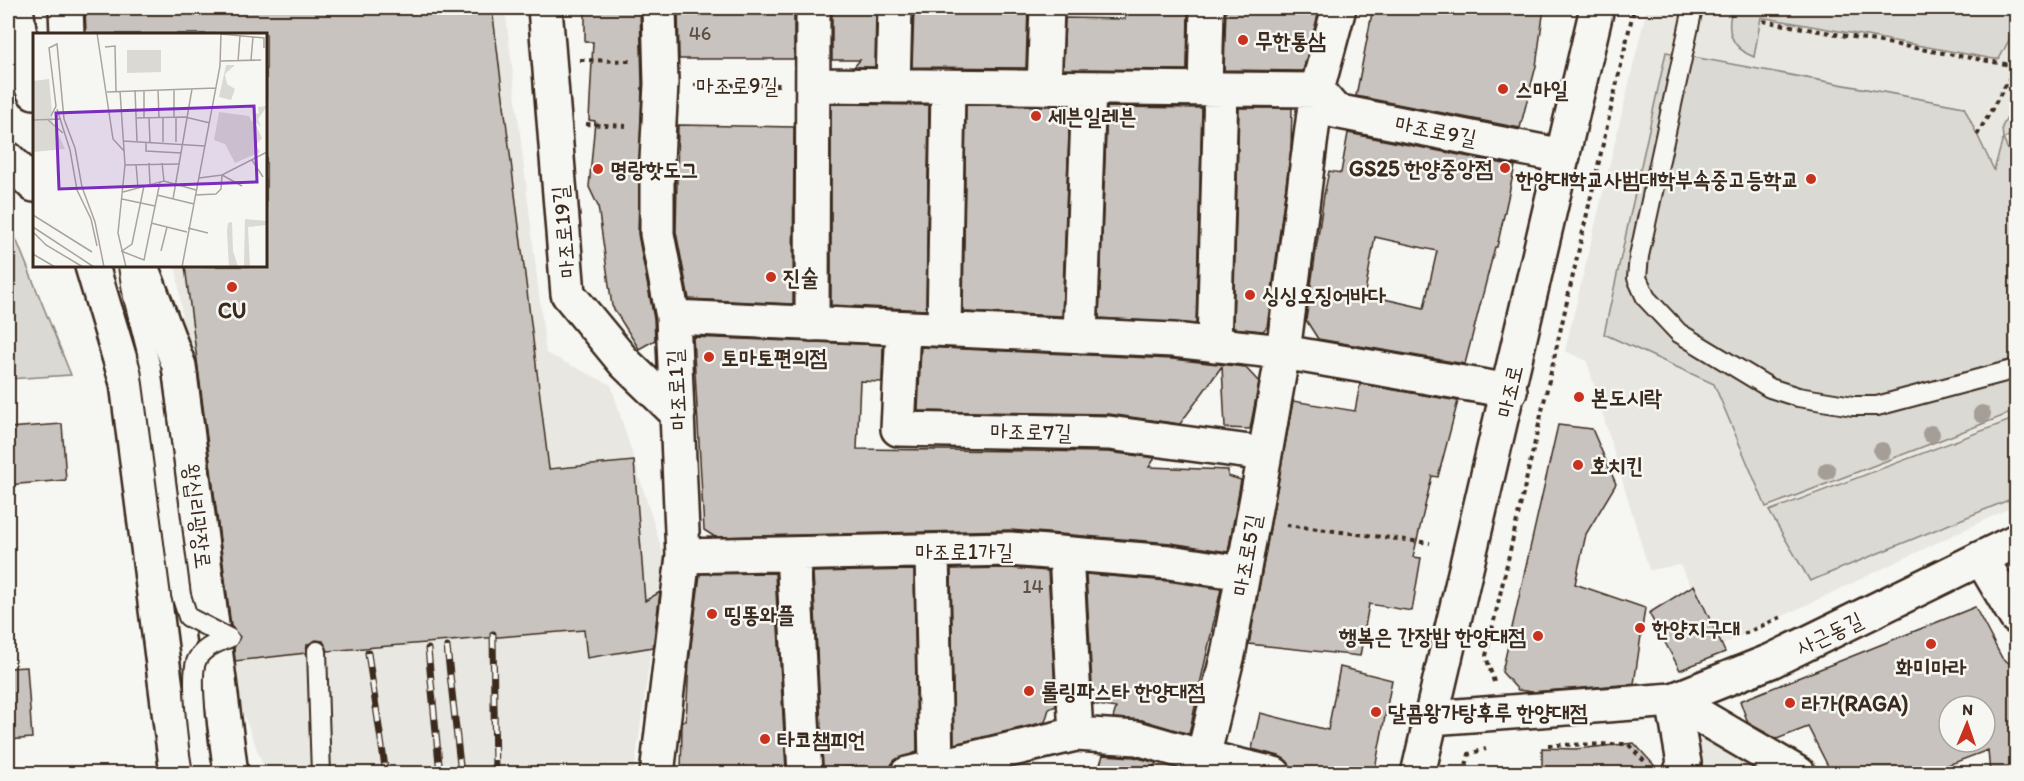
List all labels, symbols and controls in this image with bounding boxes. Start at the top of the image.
house number: 46 [689,21,711,45]
place label: 무한통삼 [1255,27,1326,54]
inset map [33,33,267,267]
marker: 무한통삼 [1236,33,1250,47]
street label: 마조로9길 [696,72,778,99]
place label: 스마일 [1515,76,1568,103]
marker: 스마일 [1496,82,1510,96]
place label: 세븐일레븐 [1048,103,1137,130]
marker: 세븐일레븐 [1029,109,1043,123]
street label: 마조로9길 [1393,109,1479,152]
place label: GS25 한양중앙점 [1349,155,1493,182]
place label: 명랑핫도그 [610,156,699,183]
marker: GS25 한양중앙점 [1498,161,1512,175]
marker: 명랑핫도그 [591,162,605,176]
place label: 한양대학교사범대학부속중고등학교 [1515,166,1799,193]
marker: 한양대학교사범대학부속중고등학교 [1804,172,1818,186]
street label: 마조로19길 [546,184,581,279]
place label: 진술 [783,264,818,291]
marker: 진술 [764,270,778,284]
marker: CU [225,280,239,294]
place label: 싱싱오징어바다 [1262,282,1386,309]
marker: 싱싱오징어바다 [1243,288,1257,302]
place label: CU [218,297,246,324]
place label: 토마토편의점 [721,344,828,371]
street label: 마조로1길 [661,349,692,431]
marker: 토마토편의점 [702,350,716,364]
street label: 마조로 [1490,362,1529,420]
place label: 본도시락 [1591,384,1662,411]
marker: 본도시락 [1572,390,1586,404]
street label: 마조로7길 [990,417,1072,446]
place label: 호치킨 [1590,452,1643,479]
marker: 호치킨 [1571,458,1585,472]
street label: 왕십리광장로 [178,462,217,570]
street label: 마조로5길 [1226,512,1267,598]
street label: 마조로1가길 [915,538,1014,565]
house number: 14 [1022,574,1044,598]
place label: 띵똥와플 [724,601,795,628]
street label: 사근동길 [1791,606,1867,661]
marker: 띵똥와플 [705,607,719,621]
place label: 한양지구대 [1651,615,1741,642]
marker: 한양지구대 [1633,621,1647,635]
place label: 행복은 간장밥 한양대점 [1338,623,1526,650]
marker: 행복은 간장밥 한양대점 [1531,629,1545,643]
marker: 화미마라 [1924,637,1938,651]
place label: 화미마라 [1896,654,1967,681]
place label: 롤링파스타 한양대점 [1041,678,1206,705]
marker: 롤링파스타 한양대점 [1022,684,1036,698]
place label: 라가(RAGA) [1802,690,1908,717]
north arrow [1937,694,1997,754]
marker: 라가(RAGA) [1783,696,1797,710]
place label: 달콤왕가탕후루 한양대점 [1388,699,1588,726]
text: N [1962,700,1973,719]
marker: 달콤왕가탕후루 한양대점 [1369,705,1383,719]
place label: 타코챔피언 [777,726,866,753]
marker: 타코챔피언 [758,732,772,746]

